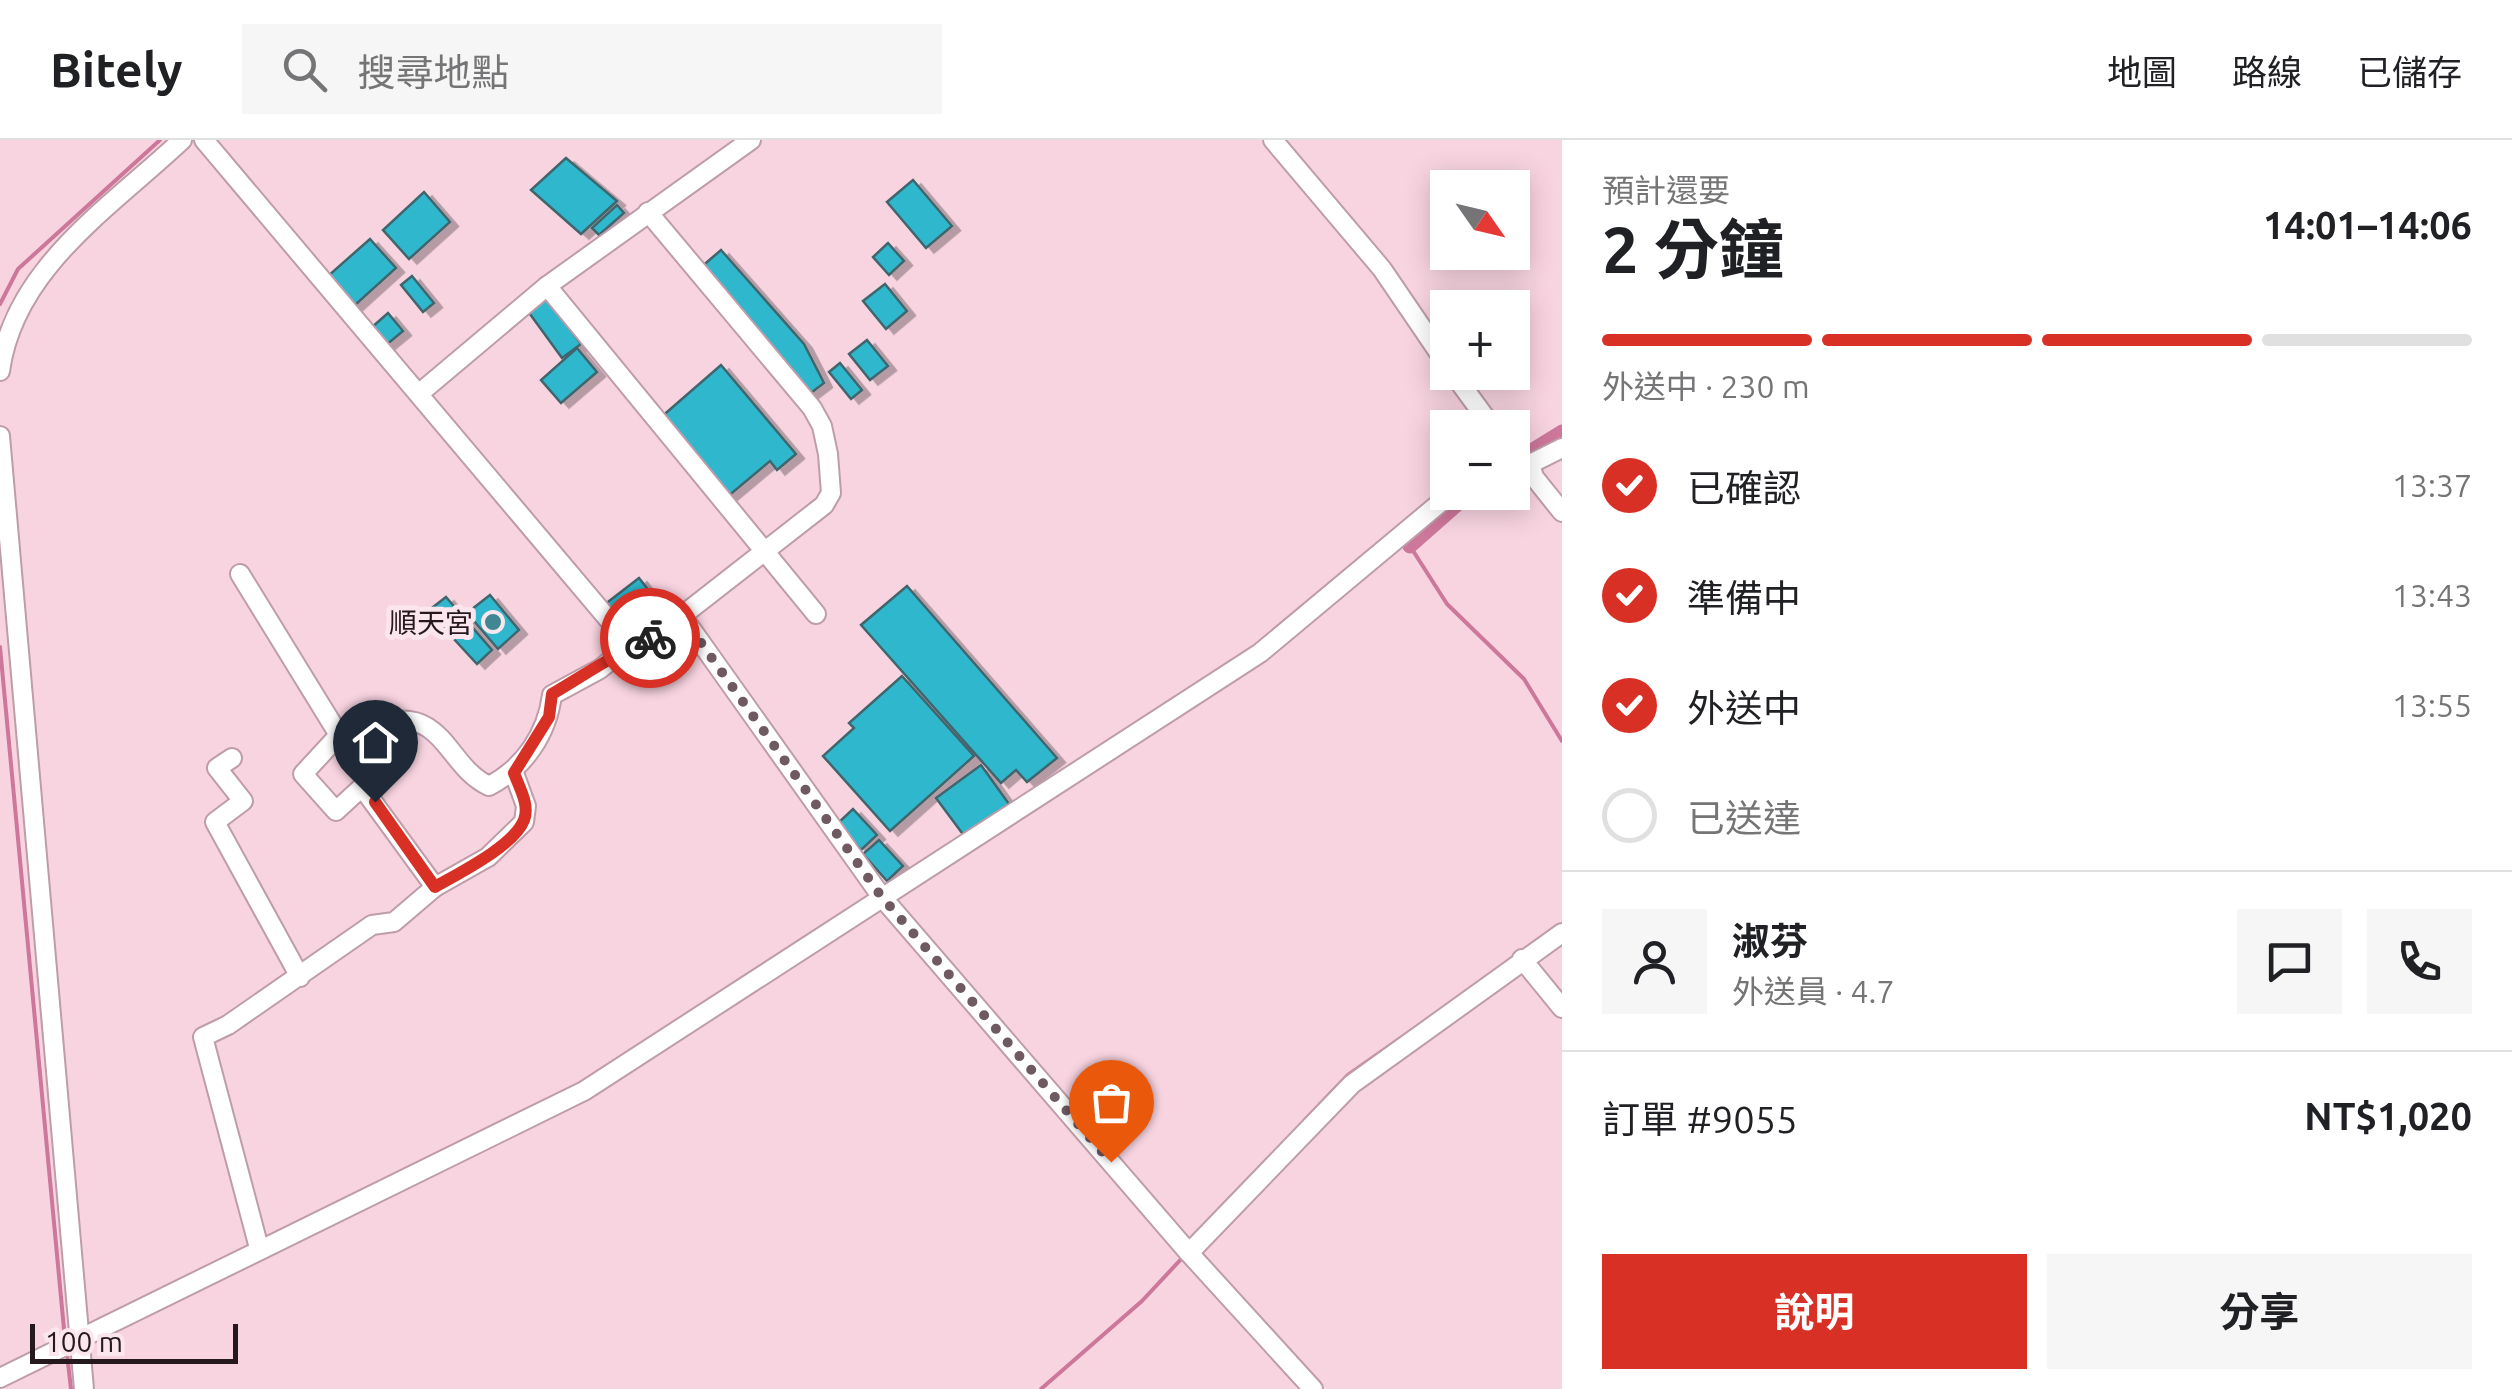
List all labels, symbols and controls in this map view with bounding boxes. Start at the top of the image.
search box [242,24,942,114]
text: Bitely [50,42,182,96]
icon: search [277,42,332,97]
text: 搜尋地點 [357,51,509,93]
text: 地圖 [2107,52,2177,92]
text: 路線 [2232,52,2302,92]
text: 已儲存 [2357,52,2462,92]
north arrow [1430,170,1530,270]
map controls [1430,170,1530,510]
text: 預計還要 [1602,172,1730,208]
text: 14:01–14:06 [2263,204,2472,246]
text: 2 分鐘 [1602,212,1784,285]
button: + [1430,290,1530,390]
text: 外送中 · 230 m [1602,368,1810,404]
button: − [1430,410,1530,510]
icon: check [1602,458,1657,513]
text: 已確認 [1687,467,1801,509]
text: 13:37 [2392,467,2472,503]
icon: check [1602,568,1657,623]
text: 準備中 [1687,577,1801,619]
text: 13:43 [2392,577,2472,613]
courier [600,588,700,688]
place label: 順天宮 [389,607,473,638]
marker: 順天宮 [482,611,504,633]
icon: bike [623,611,678,666]
icon: check [1602,678,1657,733]
text: 外送中 [1687,687,1801,729]
text: 13:55 [2392,687,2472,723]
pin [333,700,418,803]
icon: home [348,715,403,770]
text: 已送達 [1687,797,1801,839]
button: person [1602,909,1707,1014]
button: chat [2237,909,2342,1014]
button: phone [2367,909,2472,1014]
text: 淑芬 [1732,920,1808,962]
text: 外送員 · 4.7 [1732,973,1895,1009]
pin [1069,1060,1154,1163]
icon: bag [1084,1075,1139,1130]
text: NT$1,020 [2304,1095,2472,1137]
text: 訂單 #9055 [1602,1098,1797,1140]
button: 說明 [1602,1254,2027,1369]
button: 分享 [2047,1254,2472,1369]
scale bar [30,1319,238,1364]
text: 100 m [45,1326,123,1357]

